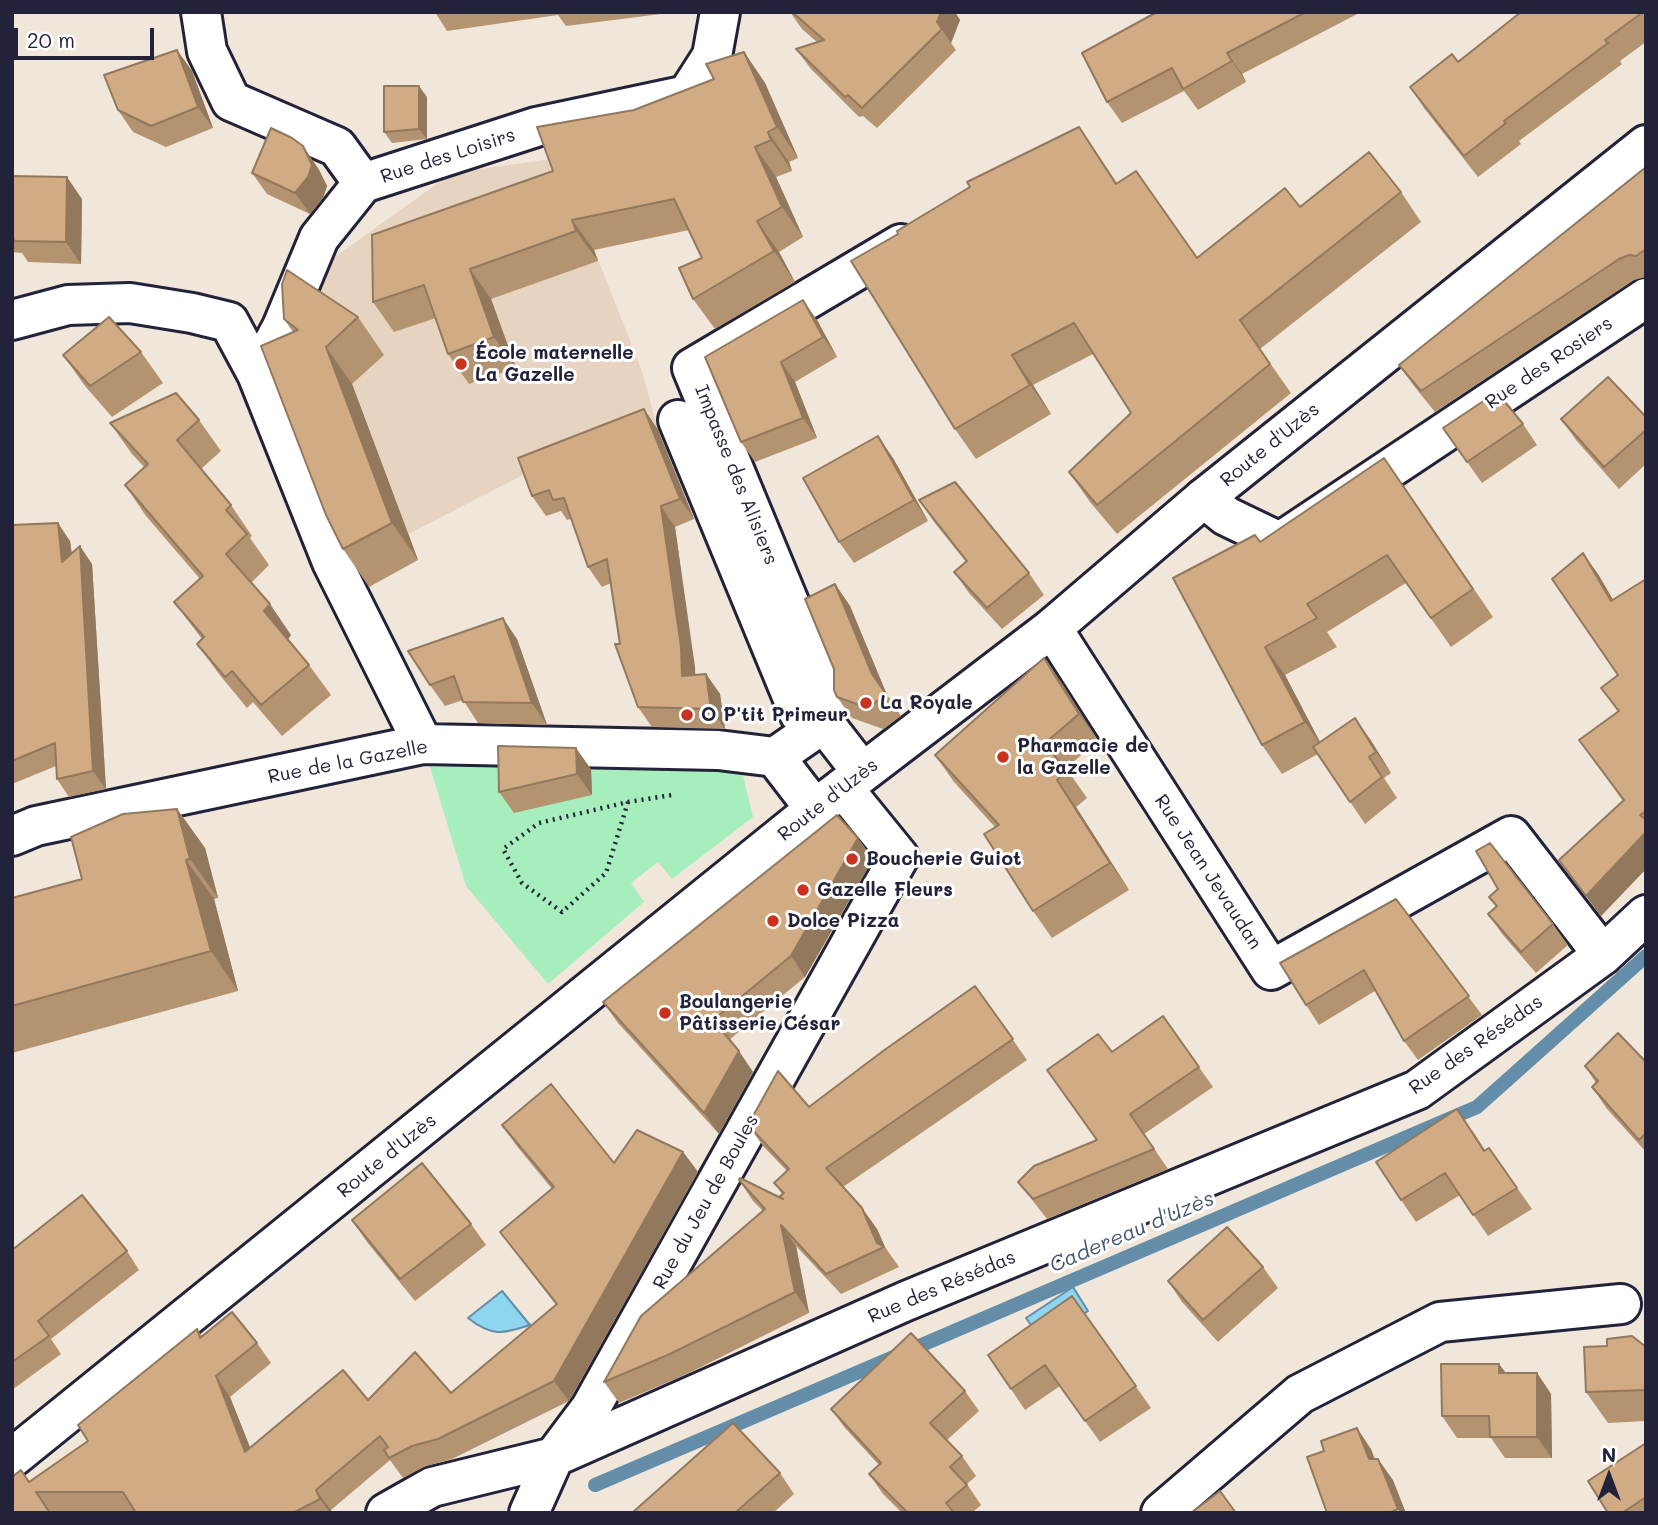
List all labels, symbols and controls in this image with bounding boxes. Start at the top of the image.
scale bar [18,14,158,58]
text: 20 m [27,26,75,53]
street label: Rue des Loisirs [378,123,518,189]
street label: Rue des Rosiers [1481,312,1617,414]
place label: École maternelle La Gazelle [475,342,634,386]
marker: École maternelle La Gazelle [453,356,469,372]
street label: Impasse des Alisiers [690,382,782,568]
street label: Route d'Uzès [1216,398,1324,492]
place label: La Royale [880,692,973,714]
marker: La Royale [858,695,874,711]
place label: O P'tit Primeur [701,704,848,726]
marker: O P'tit Primeur [679,707,695,723]
street label: Rue de la Gazelle [266,735,430,789]
place label: Pharmacie de la Gazelle [1017,735,1149,779]
marker: Pharmacie de la Gazelle [995,749,1011,765]
street label: Route d'Uzès [773,754,883,846]
street label: Rue Jean Jevaudan [1149,790,1267,954]
place label: Boucherie Guiot [866,848,1021,870]
marker: Boucherie Guiot [844,851,860,867]
place label: Gazelle Fleurs [817,879,953,901]
marker: Gazelle Fleurs [795,882,811,898]
place label: Dolce Pizza [787,910,899,932]
marker: Dolce Pizza [765,913,781,929]
street label: Rue des Résédas [1405,990,1547,1100]
place label: Boulangerie Pâtisserie César [679,991,840,1035]
marker: Boulangerie Pâtisserie César [657,1005,673,1021]
street label: Route d'Uzès [333,1109,441,1203]
street label: Rue du Jeu de Boules [648,1110,764,1294]
water label: Cadereau d'Uzès [1046,1186,1218,1278]
street label: Rue des Résédas [865,1246,1019,1328]
north arrow [1574,1441,1644,1511]
text: N [1602,1442,1616,1467]

